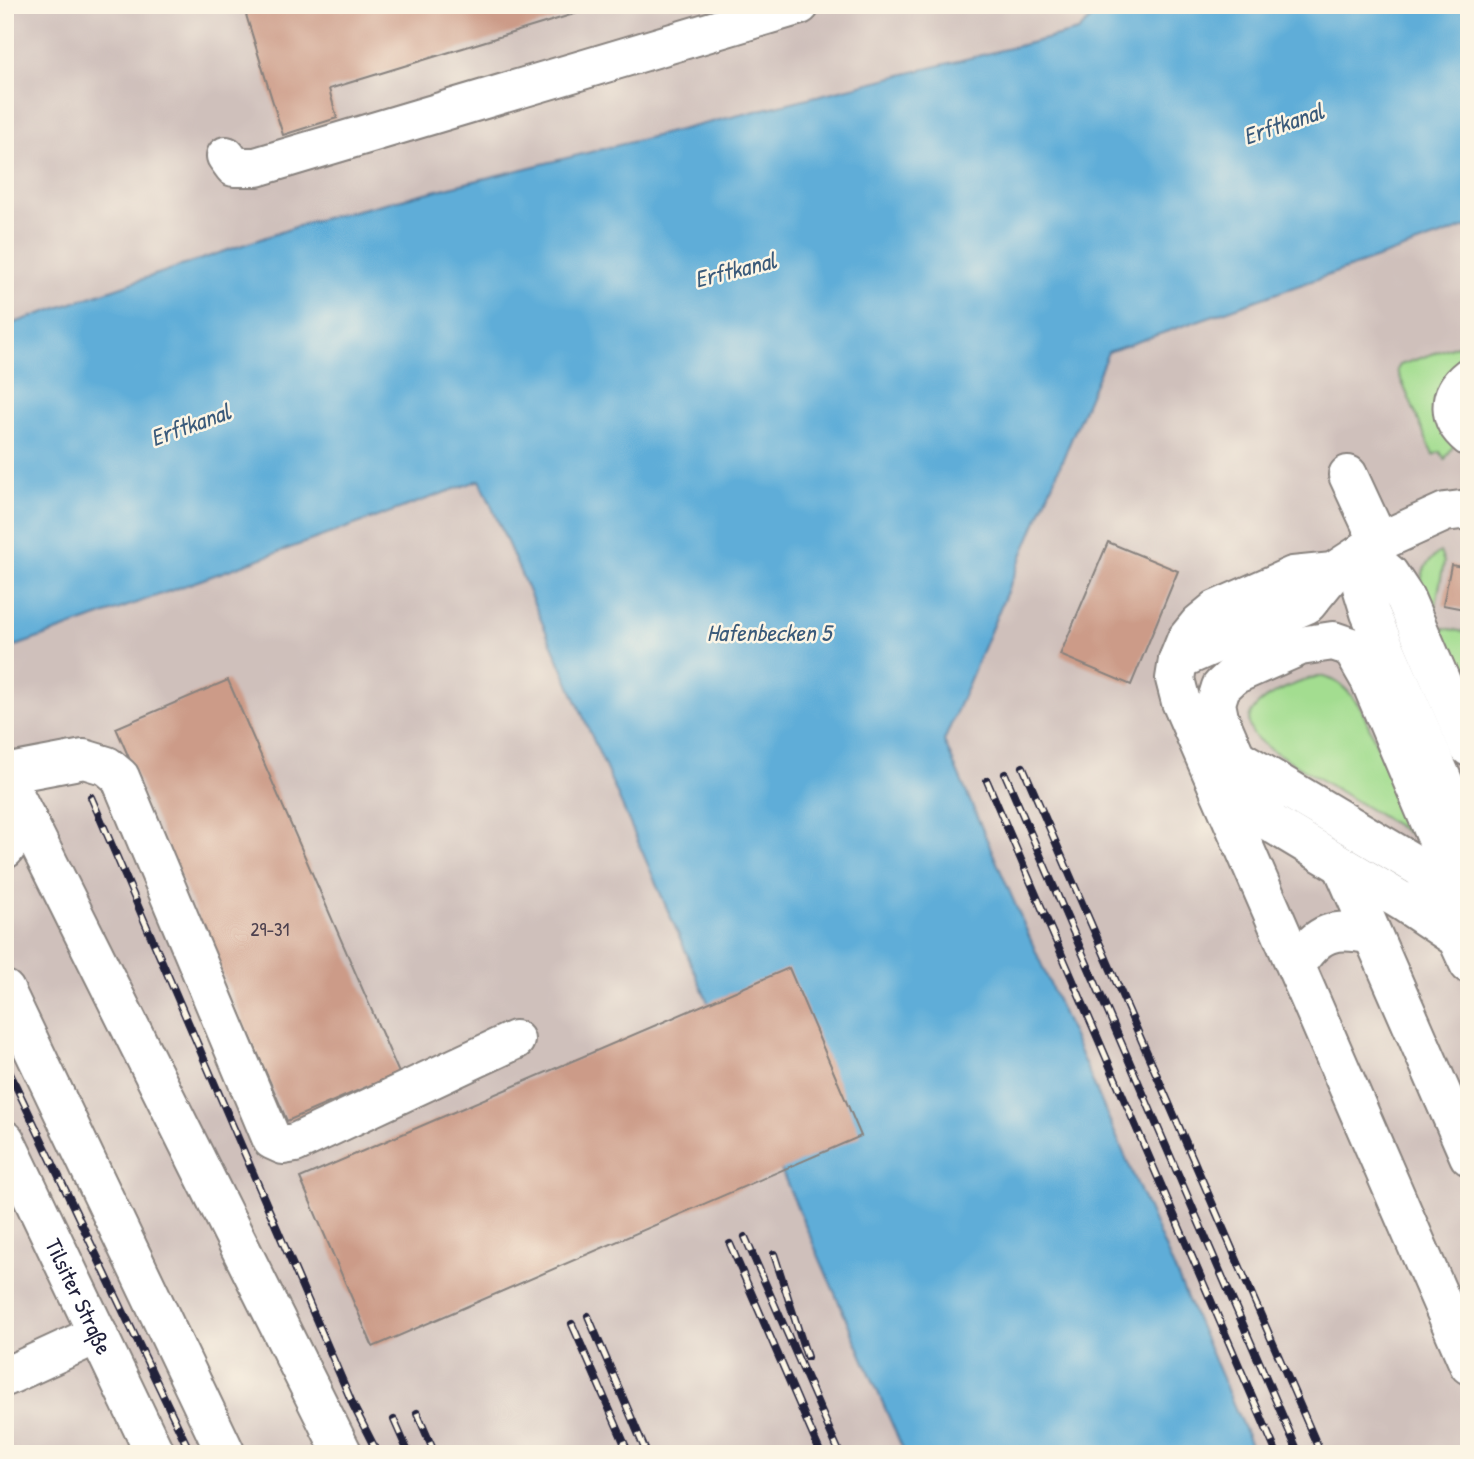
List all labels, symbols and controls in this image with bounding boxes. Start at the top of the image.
water label: Erftkanal [1239,94,1329,152]
water label: Erftkanal [691,243,781,295]
water label: Erftkanal [146,394,236,453]
water label: Hafenbecken 5 [707,616,834,648]
house number: 29-31 [251,916,290,942]
street label: Tilsiter Straße [39,1233,120,1359]

